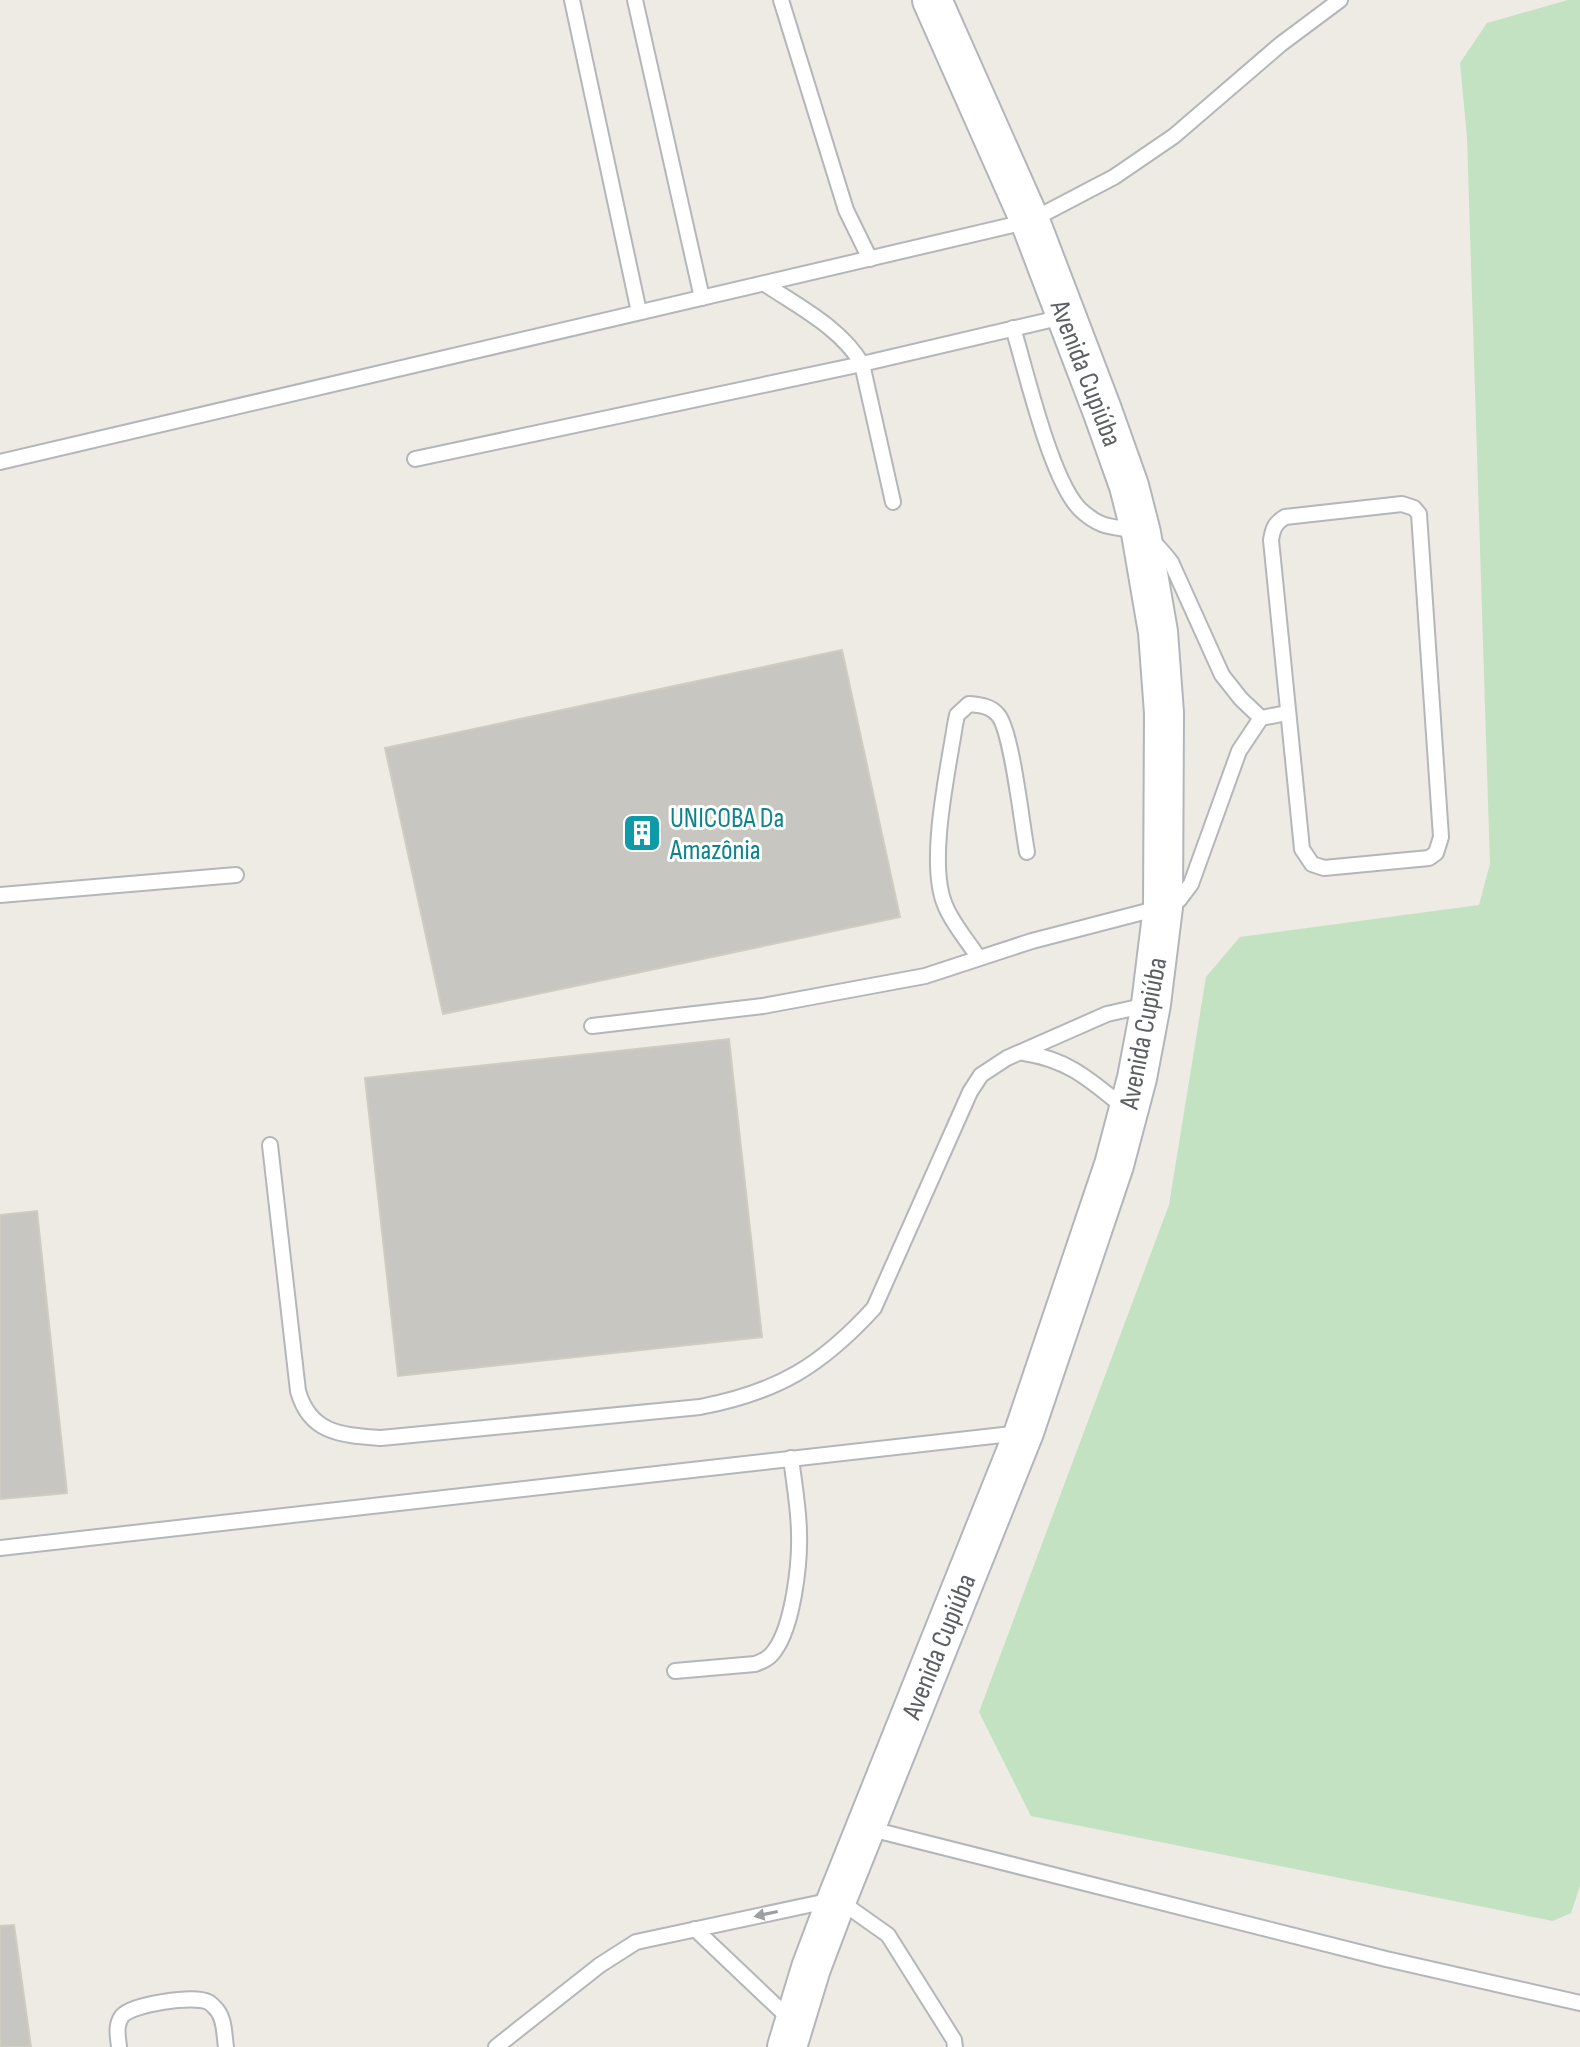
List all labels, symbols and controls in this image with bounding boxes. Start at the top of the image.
street label: Avenida Cupiúba [1042,295,1129,451]
place label: UNICOBA Da Amazônia [669,802,784,867]
building icon: UNICOBA Da Amazônia [621,812,663,854]
street label: Avenida Cupiúba [1112,955,1174,1113]
street label: Avenida Cupiúba [895,1569,983,1725]
one-way arrow [753,1908,778,1921]

